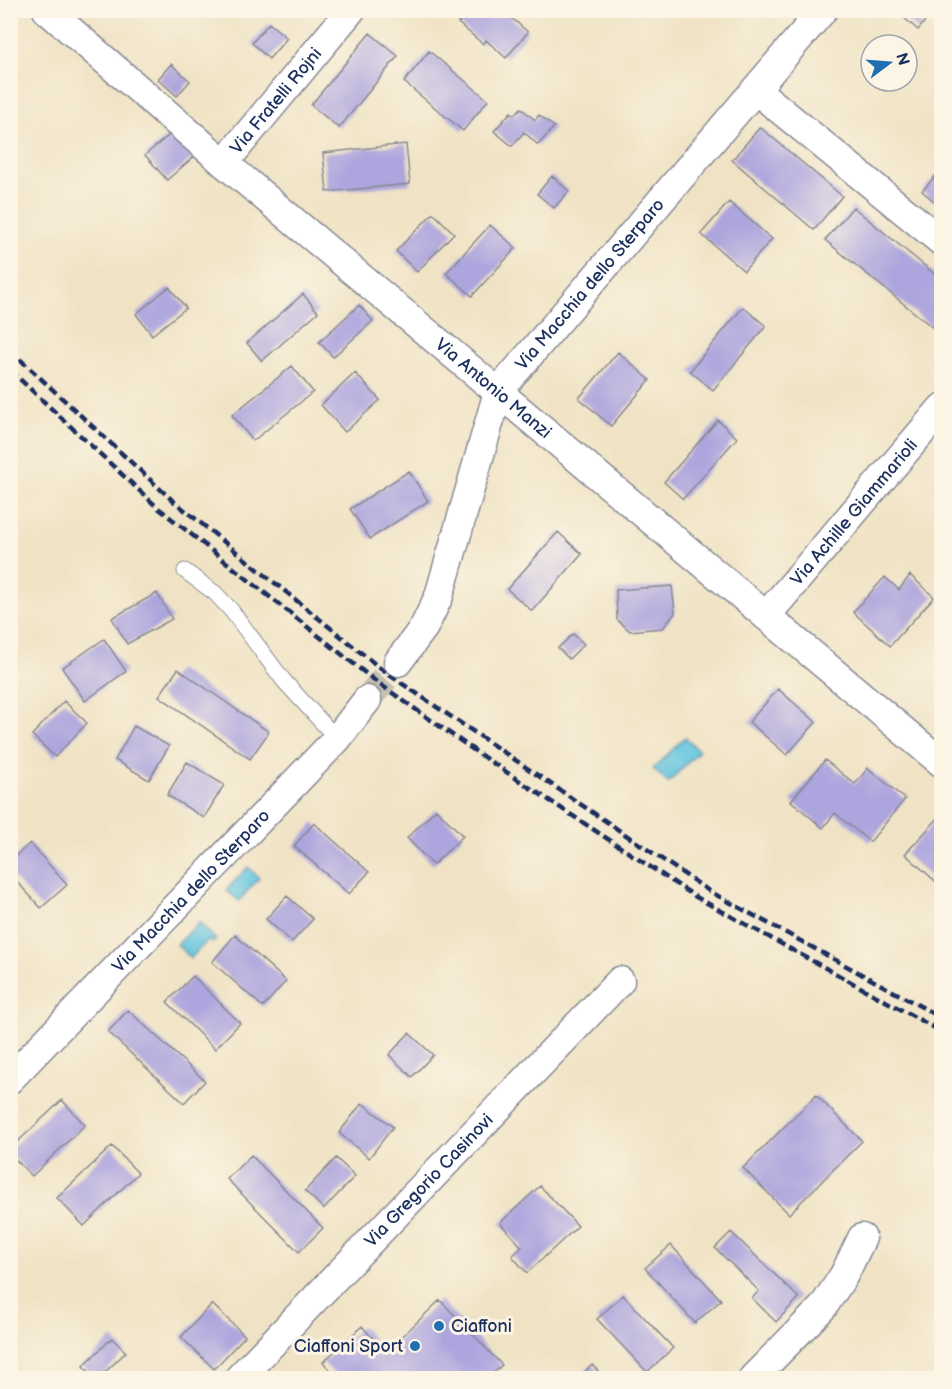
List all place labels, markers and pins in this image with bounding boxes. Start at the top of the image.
place label: Ciaffoni [451,1316,512,1337]
marker: Ciaffoni [432,1319,446,1333]
place label: Ciaffoni Sport [294,1336,403,1357]
marker: Ciaffoni Sport [408,1339,422,1353]

